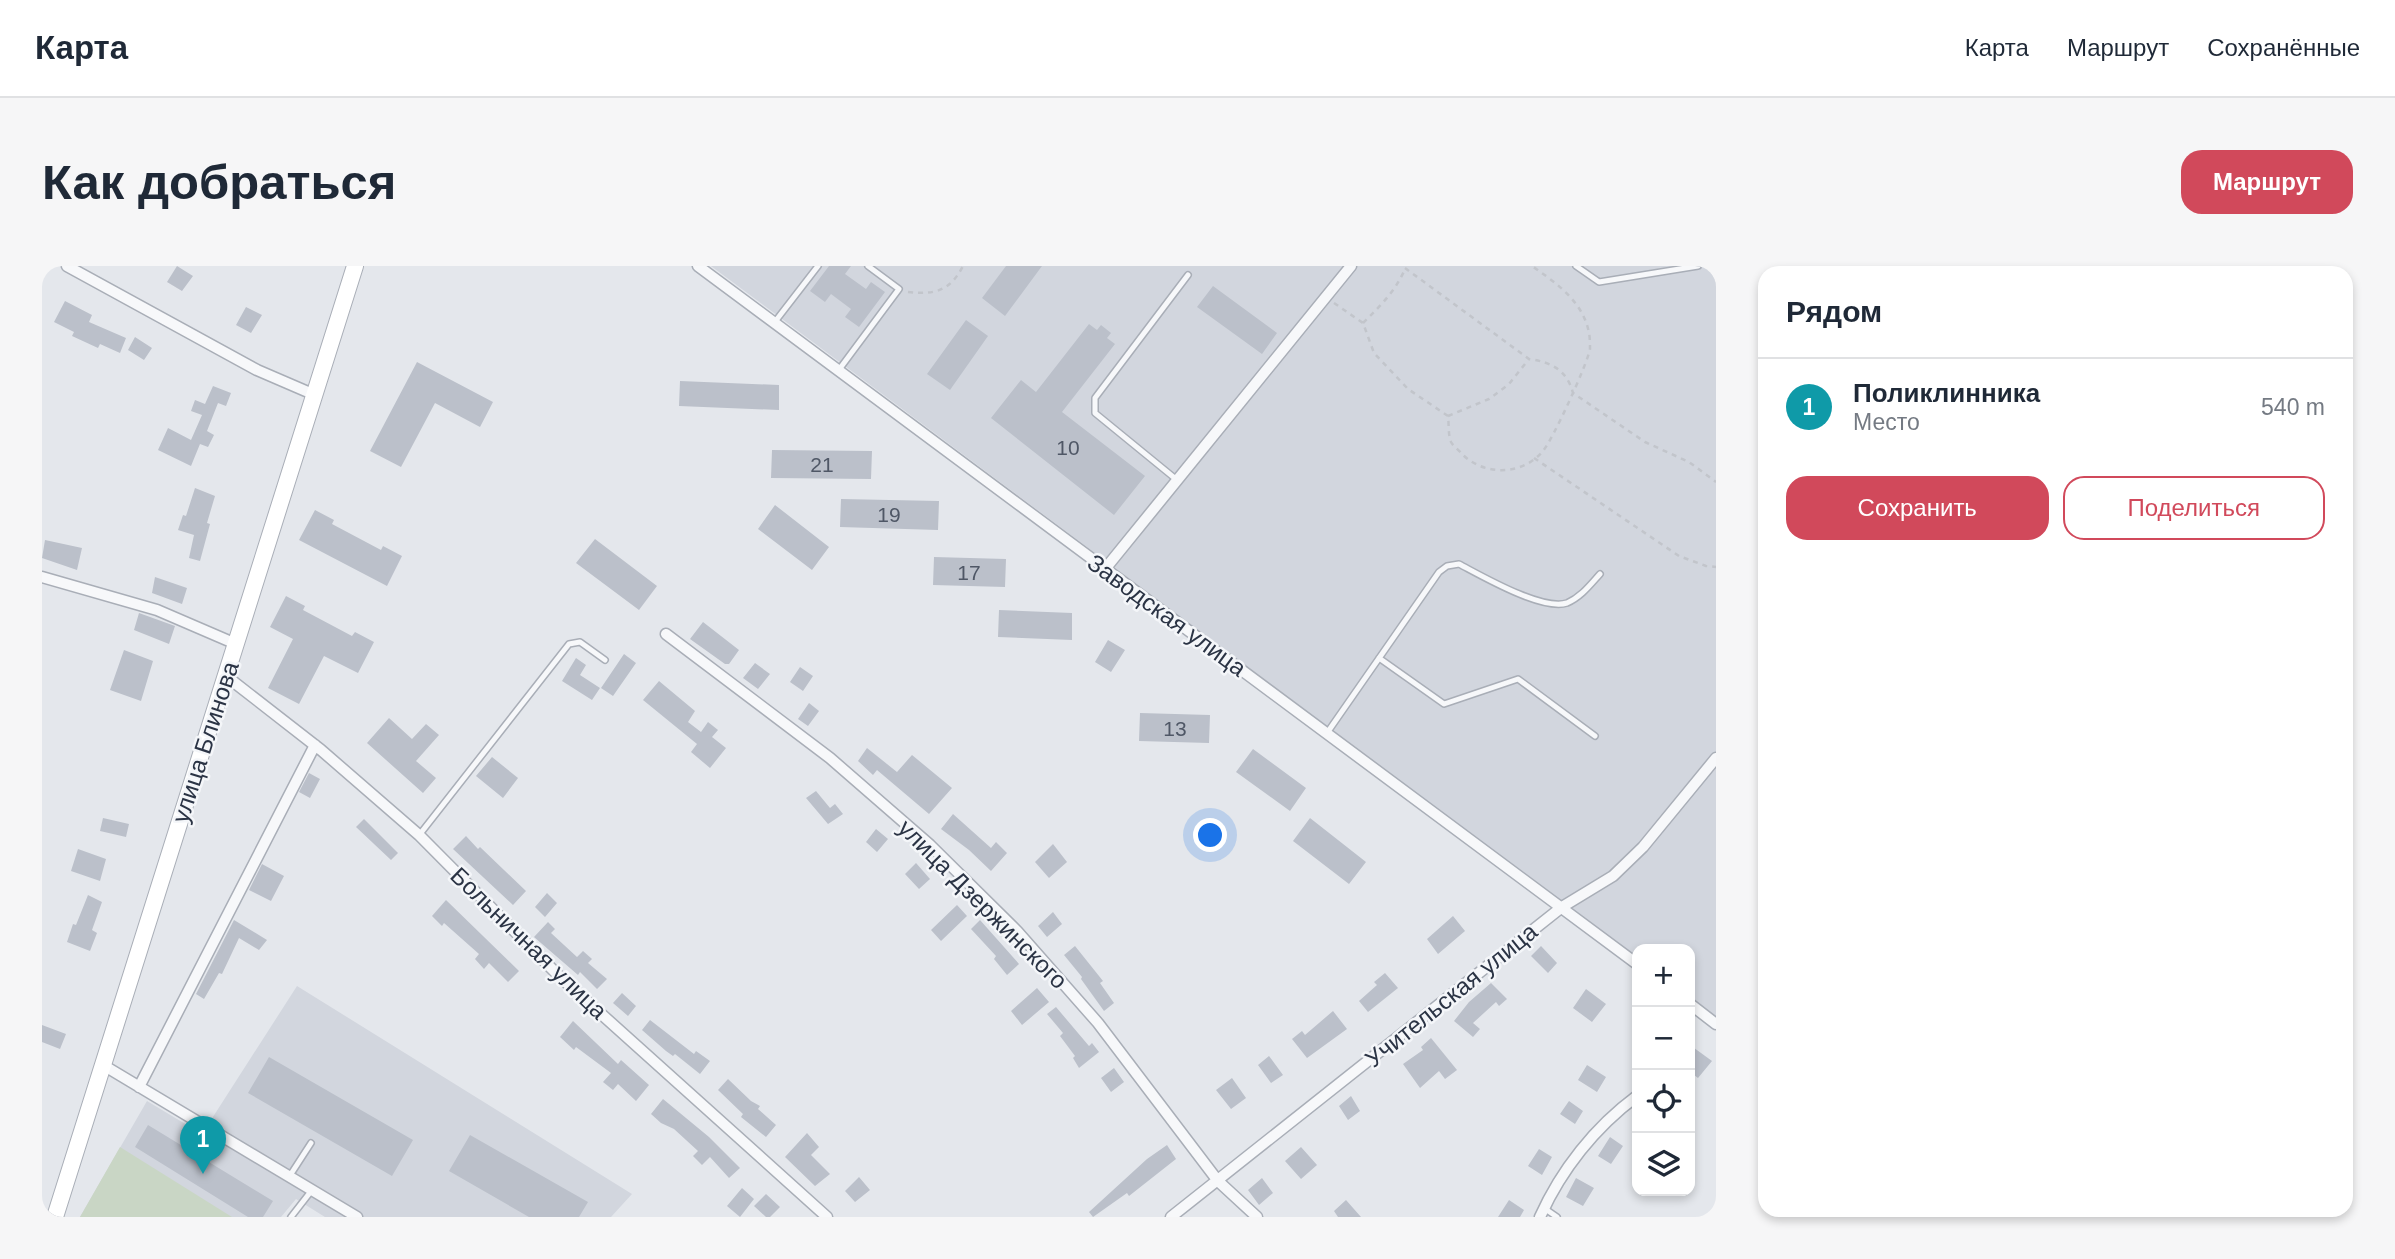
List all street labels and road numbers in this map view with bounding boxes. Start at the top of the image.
street label: Заводская улица [1083,548,1252,682]
street label: улица Блинова [166,657,244,826]
street label: улица Дзержинского [893,814,1073,994]
street label: Больничная улица [445,862,613,1025]
street label: Учительская улица [1360,917,1543,1072]

